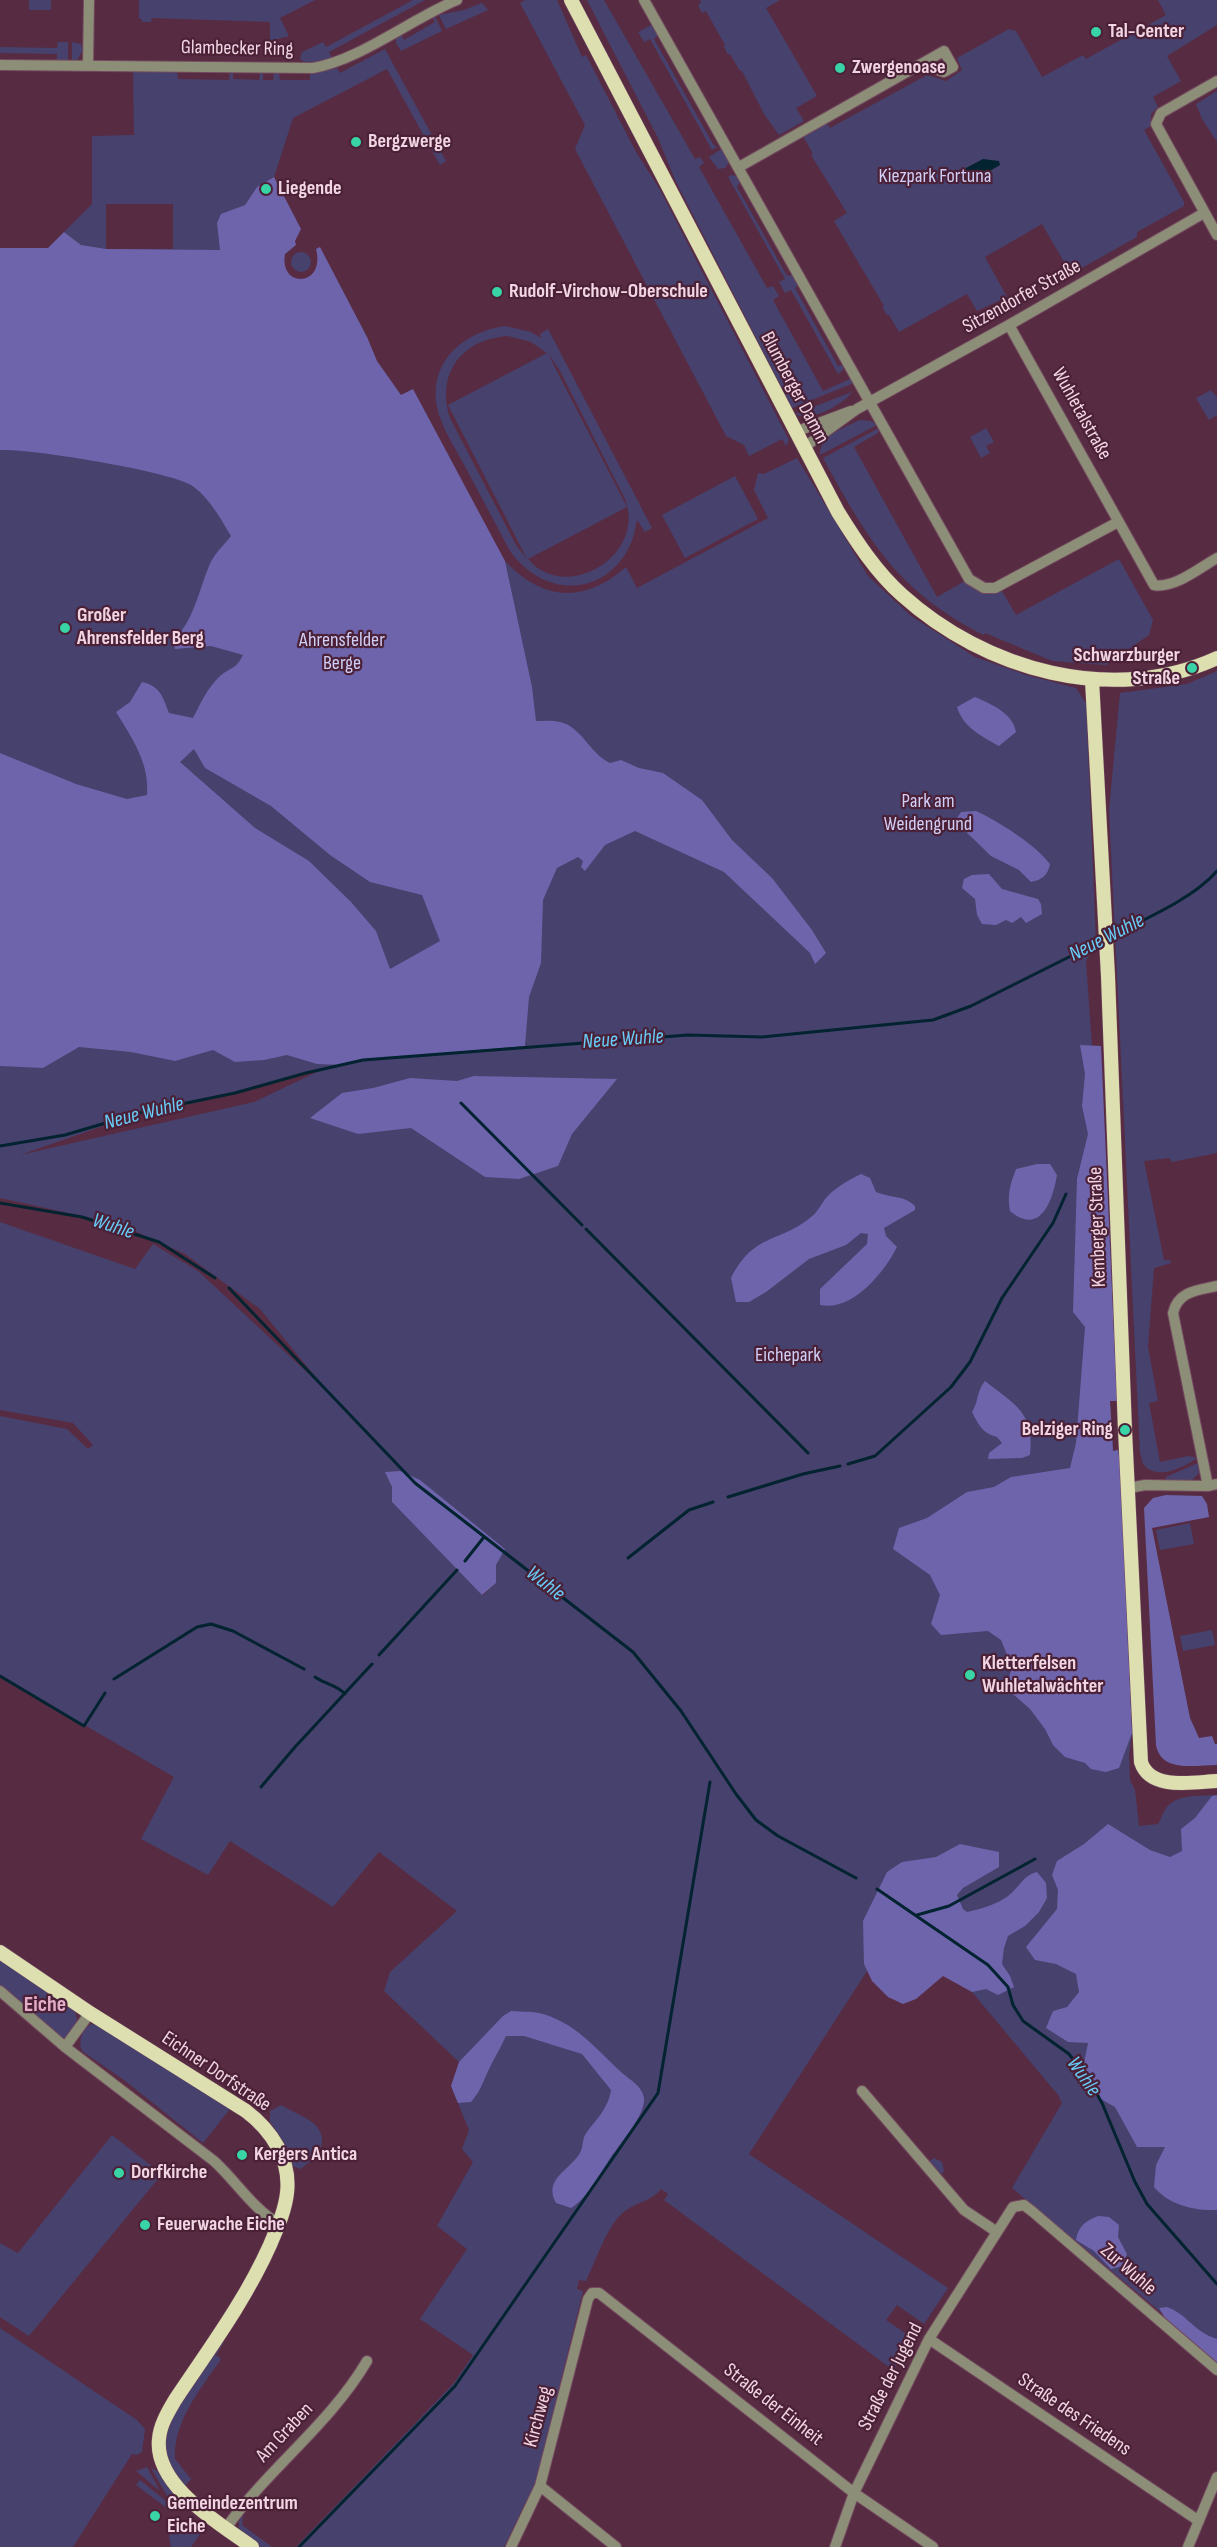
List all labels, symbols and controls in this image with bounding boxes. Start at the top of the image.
place label: Tal-Center [1108,20,1184,44]
marker: Tal-Center [1089,25,1103,39]
street label: Glambecker Ring [181,36,293,62]
place label: Zwergenoase [852,56,946,80]
marker: Zwergenoase [833,61,847,75]
place label: Bergzwerge [368,130,451,154]
marker: Bergzwerge [349,135,363,149]
park label: Kiezpark Fortuna [879,165,991,189]
place label: Liegende [278,177,341,201]
marker: Liegende [259,182,273,196]
street label: Sitzendorfer Straße [959,255,1085,339]
place label: Rudolf-Virchow-Oberschule [509,280,708,304]
marker: Rudolf-Virchow-Oberschule [490,285,504,299]
street label: Blumberger Damm [754,328,834,448]
street label: Wuhletalstraße [1046,364,1116,464]
place label: Großer Ahrensfelder Berg [77,604,204,651]
marker: Großer Ahrensfelder Berg [58,621,72,635]
park label: Ahrensfelder Berge [299,629,385,676]
place label: Schwarzburger Straße [1073,644,1180,691]
marker: Schwarzburger Straße [1185,661,1199,675]
park label: Park am Weidengrund [884,790,972,837]
water label: Neue Wuhle [1065,908,1149,968]
water label: Neue Wuhle [582,1025,664,1055]
water label: Neue Wuhle [101,1092,187,1136]
street label: Kemberger Straße [1084,1167,1112,1287]
water label: Wuhle [89,1208,137,1246]
park label: Eichepark [755,1344,821,1368]
place label: Belziger Ring [1022,1418,1113,1442]
marker: Belziger Ring [1118,1423,1132,1437]
water label: Wuhle [520,1561,570,1607]
place label: Kletterfelsen Wuhletalwächter [982,1652,1103,1699]
marker: Kletterfelsen Wuhletalwächter [963,1668,977,1682]
district label: Eiche [24,1992,66,2018]
street label: Eichner Dorfstraße [157,2027,275,2117]
water label: Wuhle [1060,2052,1106,2102]
place label: Kergers Antica [254,2143,357,2167]
marker: Kergers Antica [235,2148,249,2162]
place label: Dorfkirche [131,2161,207,2185]
marker: Dorfkirche [112,2166,126,2180]
place label: Feuerwache Eiche [157,2213,285,2237]
marker: Feuerwache Eiche [138,2218,152,2232]
street label: Zur Wuhle [1095,2239,1161,2301]
street label: Straße der Jugend [854,2319,928,2435]
street label: Straße der Einheit [718,2359,828,2451]
street label: Straße des Friedens [1013,2368,1135,2462]
street label: Kirchweg [519,2384,559,2450]
street label: Am Graben [251,2398,319,2468]
place label: Gemeindezentrum Eiche [167,2492,298,2539]
marker: Gemeindezentrum Eiche [148,2509,162,2523]

